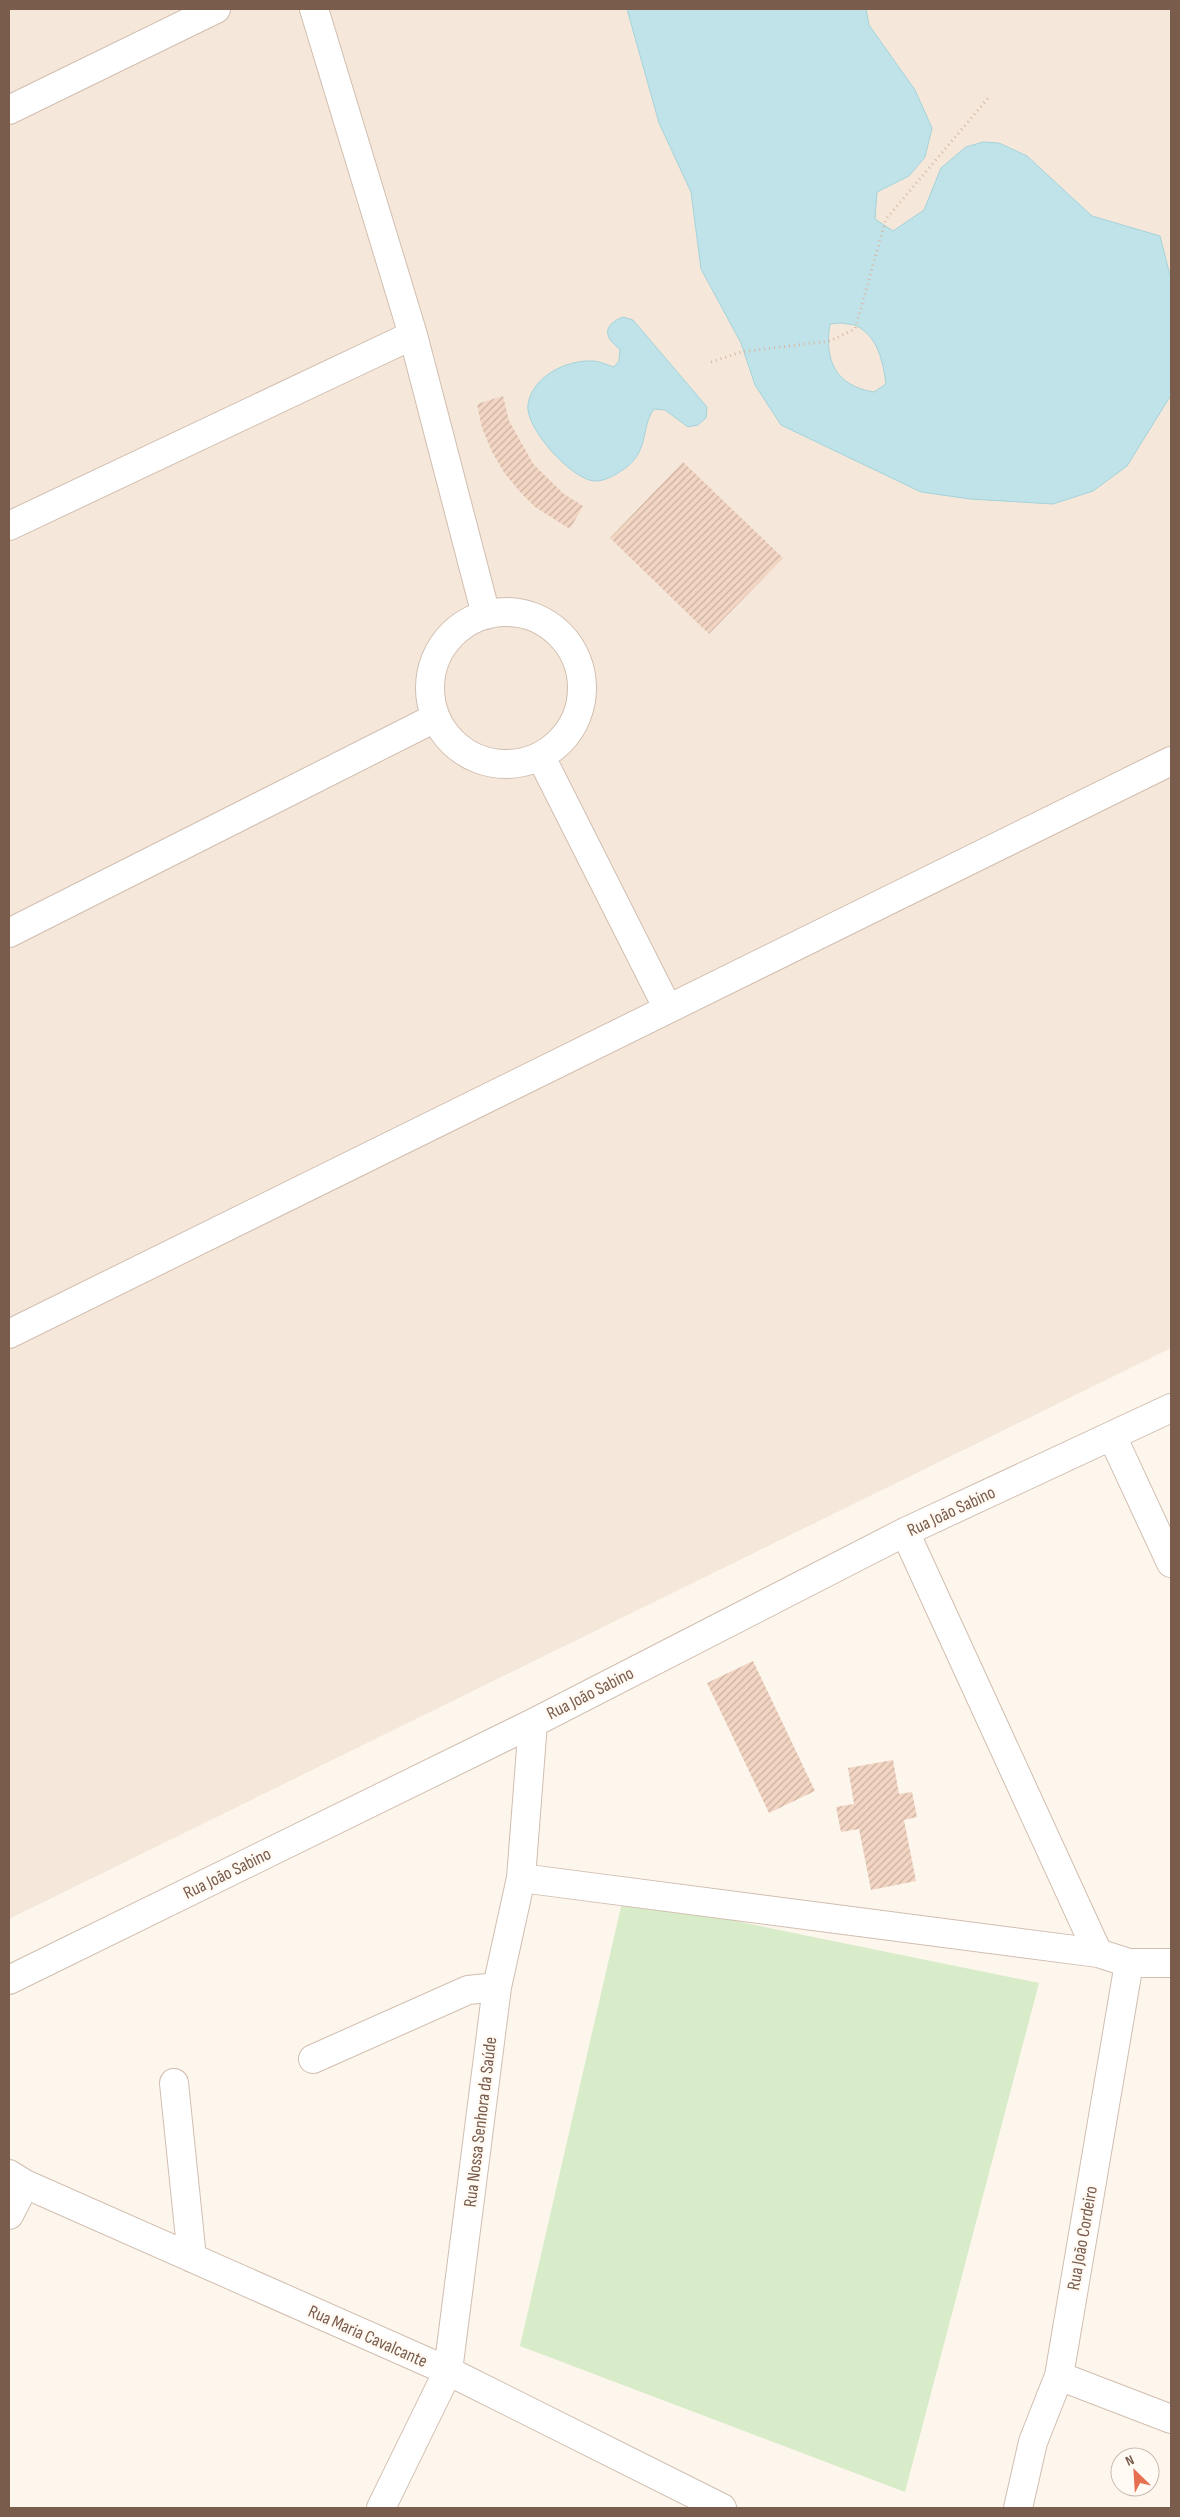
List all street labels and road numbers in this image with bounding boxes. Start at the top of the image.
street label: Rua João Sabino [904,1482,999,1541]
street label: Rua João Sabino [543,1663,637,1724]
street label: Rua João Sabino [180,1843,274,1904]
street label: Rua Nossa Senhora da Saúde [460,2036,501,2208]
street label: Rua João Cordeiro [1063,2184,1102,2292]
street label: Rua Maria Cavalcante [305,2301,431,2372]

